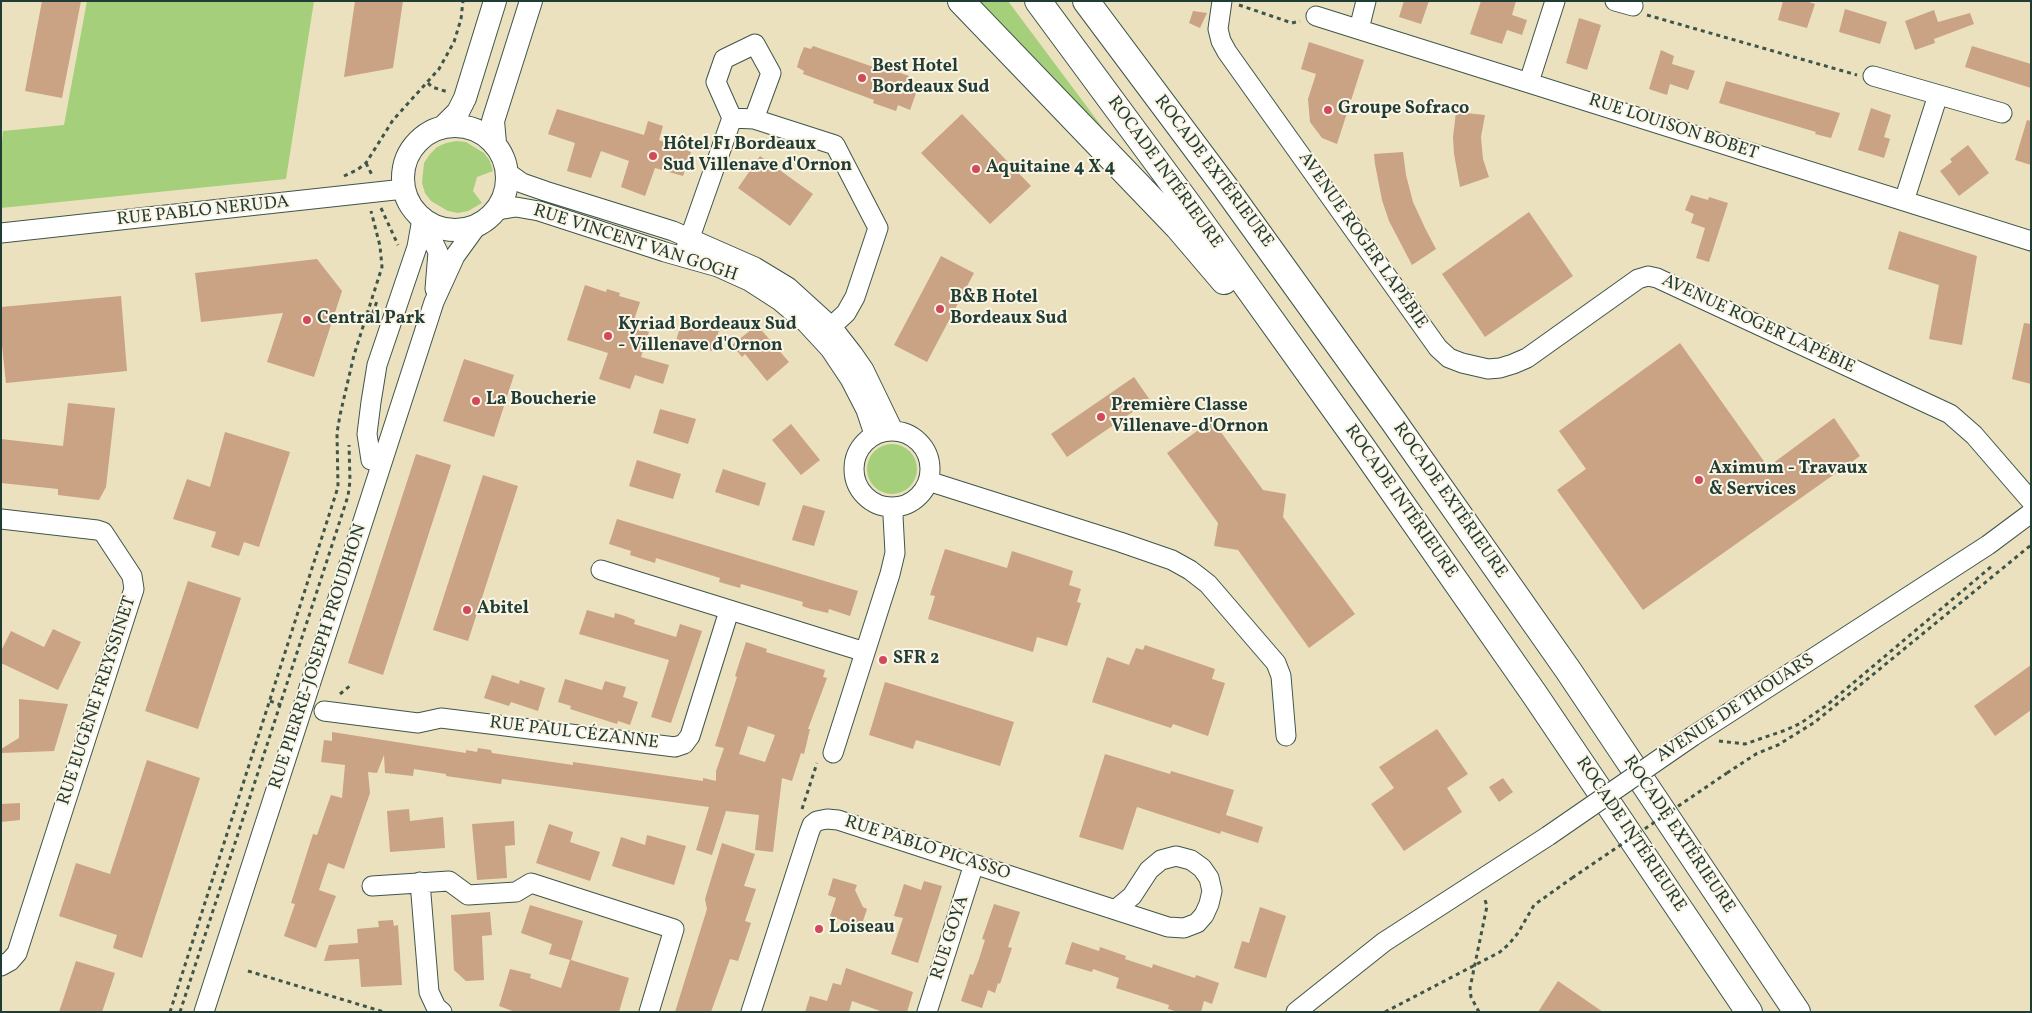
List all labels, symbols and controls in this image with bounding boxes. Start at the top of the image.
place label: Best Hotel Bordeaux Sud [872,57,989,100]
marker: Best Hotel Bordeaux Sud [856,72,868,84]
street label: RUE LOUISON BOBET [1585,90,1761,166]
street label: ROCADE EXTÉRIEURE [1149,92,1277,252]
street label: ROCADE INTÉRIEURE [1102,93,1226,253]
place label: Groupe Sofraco [1338,99,1469,121]
marker: Groupe Sofraco [1322,104,1334,116]
place label: Hôtel F1 Bordeaux Sud Villenave d'Ornon [663,135,852,178]
street label: AVENUE ROGER LAPÉBIE [1293,148,1431,334]
marker: Hôtel F1 Bordeaux Sud Villenave d'Ornon [647,150,659,162]
place label: Aquitaine 4 X 4 [986,158,1115,180]
marker: Aquitaine 4 X 4 [970,163,982,175]
street label: RUE PABLO NERUDA [116,192,290,232]
street label: RUE VINCENT VAN GOGH [530,201,740,287]
street label: AVENUE ROGER LAPÉBIE [1658,271,1858,379]
place label: B&B Hotel Bordeaux Sud [950,288,1067,330]
marker: B&B Hotel Bordeaux Sud [934,303,946,315]
place label: Central Park [317,309,425,331]
marker: Central Park [301,314,313,326]
place label: Kyriad Bordeaux Sud - Villenave d'Ornon [618,315,797,358]
marker: Kyriad Bordeaux Sud - Villenave d'Ornon [602,330,614,342]
place label: La Boucherie [486,390,596,412]
marker: La Boucherie [470,395,482,407]
place label: Première Classe Villenave-d'Ornon [1111,396,1268,438]
marker: Première Classe Villenave-d'Ornon [1095,411,1107,423]
street label: ROCADE EXTÉRIEURE [1387,419,1511,583]
street label: ROCADE INTÉRIEURE [1339,421,1461,583]
place label: Aximum - Travaux & Services [1709,459,1868,502]
marker: Aximum - Travaux & Services [1693,474,1705,486]
street label: RUE PIERRE-JOSEPH PROUDHON [266,522,372,792]
street label: RUE EUGÈNE FREYSSINET [54,594,142,808]
place label: Abitel [477,599,529,621]
marker: Abitel [461,604,473,616]
place label: SFR 2 [893,649,939,671]
street label: AVENUE DE THOUARS [1653,650,1819,768]
marker: SFR 2 [877,654,889,666]
street label: RUE PAUL CÉZANNE [488,713,660,755]
street label: ROCADE EXTÉRIEURE [1617,752,1739,918]
street label: ROCADE INTÉRIEURE [1570,753,1690,917]
street label: RUE PABLO PICASSO [841,812,1013,886]
street label: RUE GOYA [927,893,975,983]
place label: Loiseau [829,918,895,940]
marker: Loiseau [813,923,825,935]

